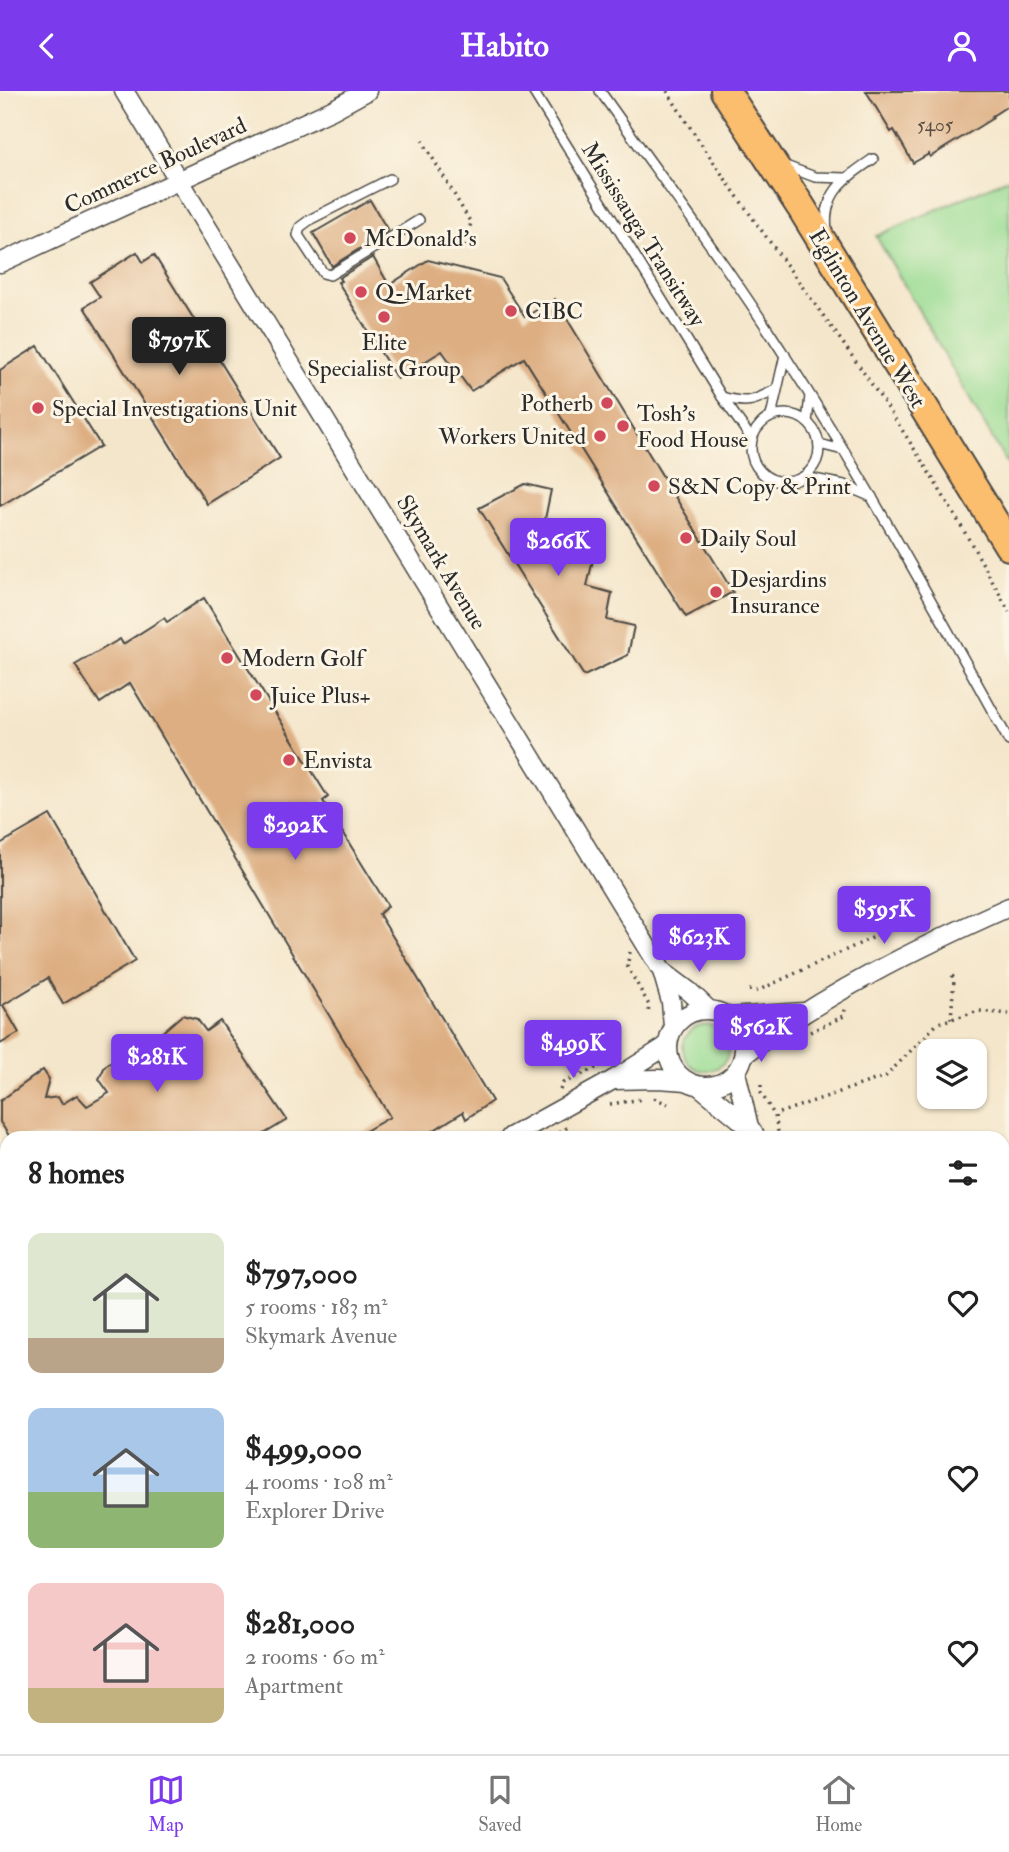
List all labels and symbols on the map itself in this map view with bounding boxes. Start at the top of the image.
street label: Commerce Boulevard [59,111,251,220]
house number: 5405 [917,113,954,137]
street label: Mississauga Transitway [575,137,713,333]
street label: Eglinton Avenue West [802,223,933,413]
place label: McDonald's [364,224,477,253]
marker: McDonald's [342,230,358,246]
place label: Q-Market [375,278,472,307]
marker: Q-Market [353,284,369,300]
place label: CIBC [525,297,583,326]
marker: CIBC [503,303,519,319]
marker: Elite Specialist Group [376,309,392,325]
pin: $797K [130,317,228,377]
place label: Elite Specialist Group [307,328,461,384]
place label: Potherb [520,389,593,418]
place label: Special Investigations Unit [52,394,297,424]
marker: Potherb [599,395,615,411]
place label: Tosh's Food House [637,399,749,454]
marker: Special Investigations Unit [30,400,46,416]
marker: Tosh's Food House [615,418,631,434]
place label: Workers United [438,422,586,451]
marker: Workers United [592,428,608,444]
place label: S&N Copy & Print [668,472,851,502]
marker: S&N Copy & Print [646,478,662,494]
street label: Skymark Avenue [390,490,493,635]
pin: $266K [509,519,607,578]
place label: Daily Soul [700,524,797,553]
marker: Daily Soul [678,530,694,546]
place label: Desjardins Insurance [730,565,827,620]
marker: Desjardins Insurance [708,584,724,600]
place label: Modern Golf [241,644,367,673]
marker: Modern Golf [219,650,235,666]
place label: Juice Plus+ [269,681,371,710]
marker: Juice Plus+ [248,687,264,703]
place label: Envista [303,746,373,775]
marker: Envista [281,752,297,768]
pin: $292K [246,803,344,862]
pin: $595K [835,887,933,946]
pin: $623K [650,915,748,974]
pin: $562K [712,1005,810,1064]
pin: $499K [524,1021,622,1080]
pin: $281K [108,1035,206,1094]

